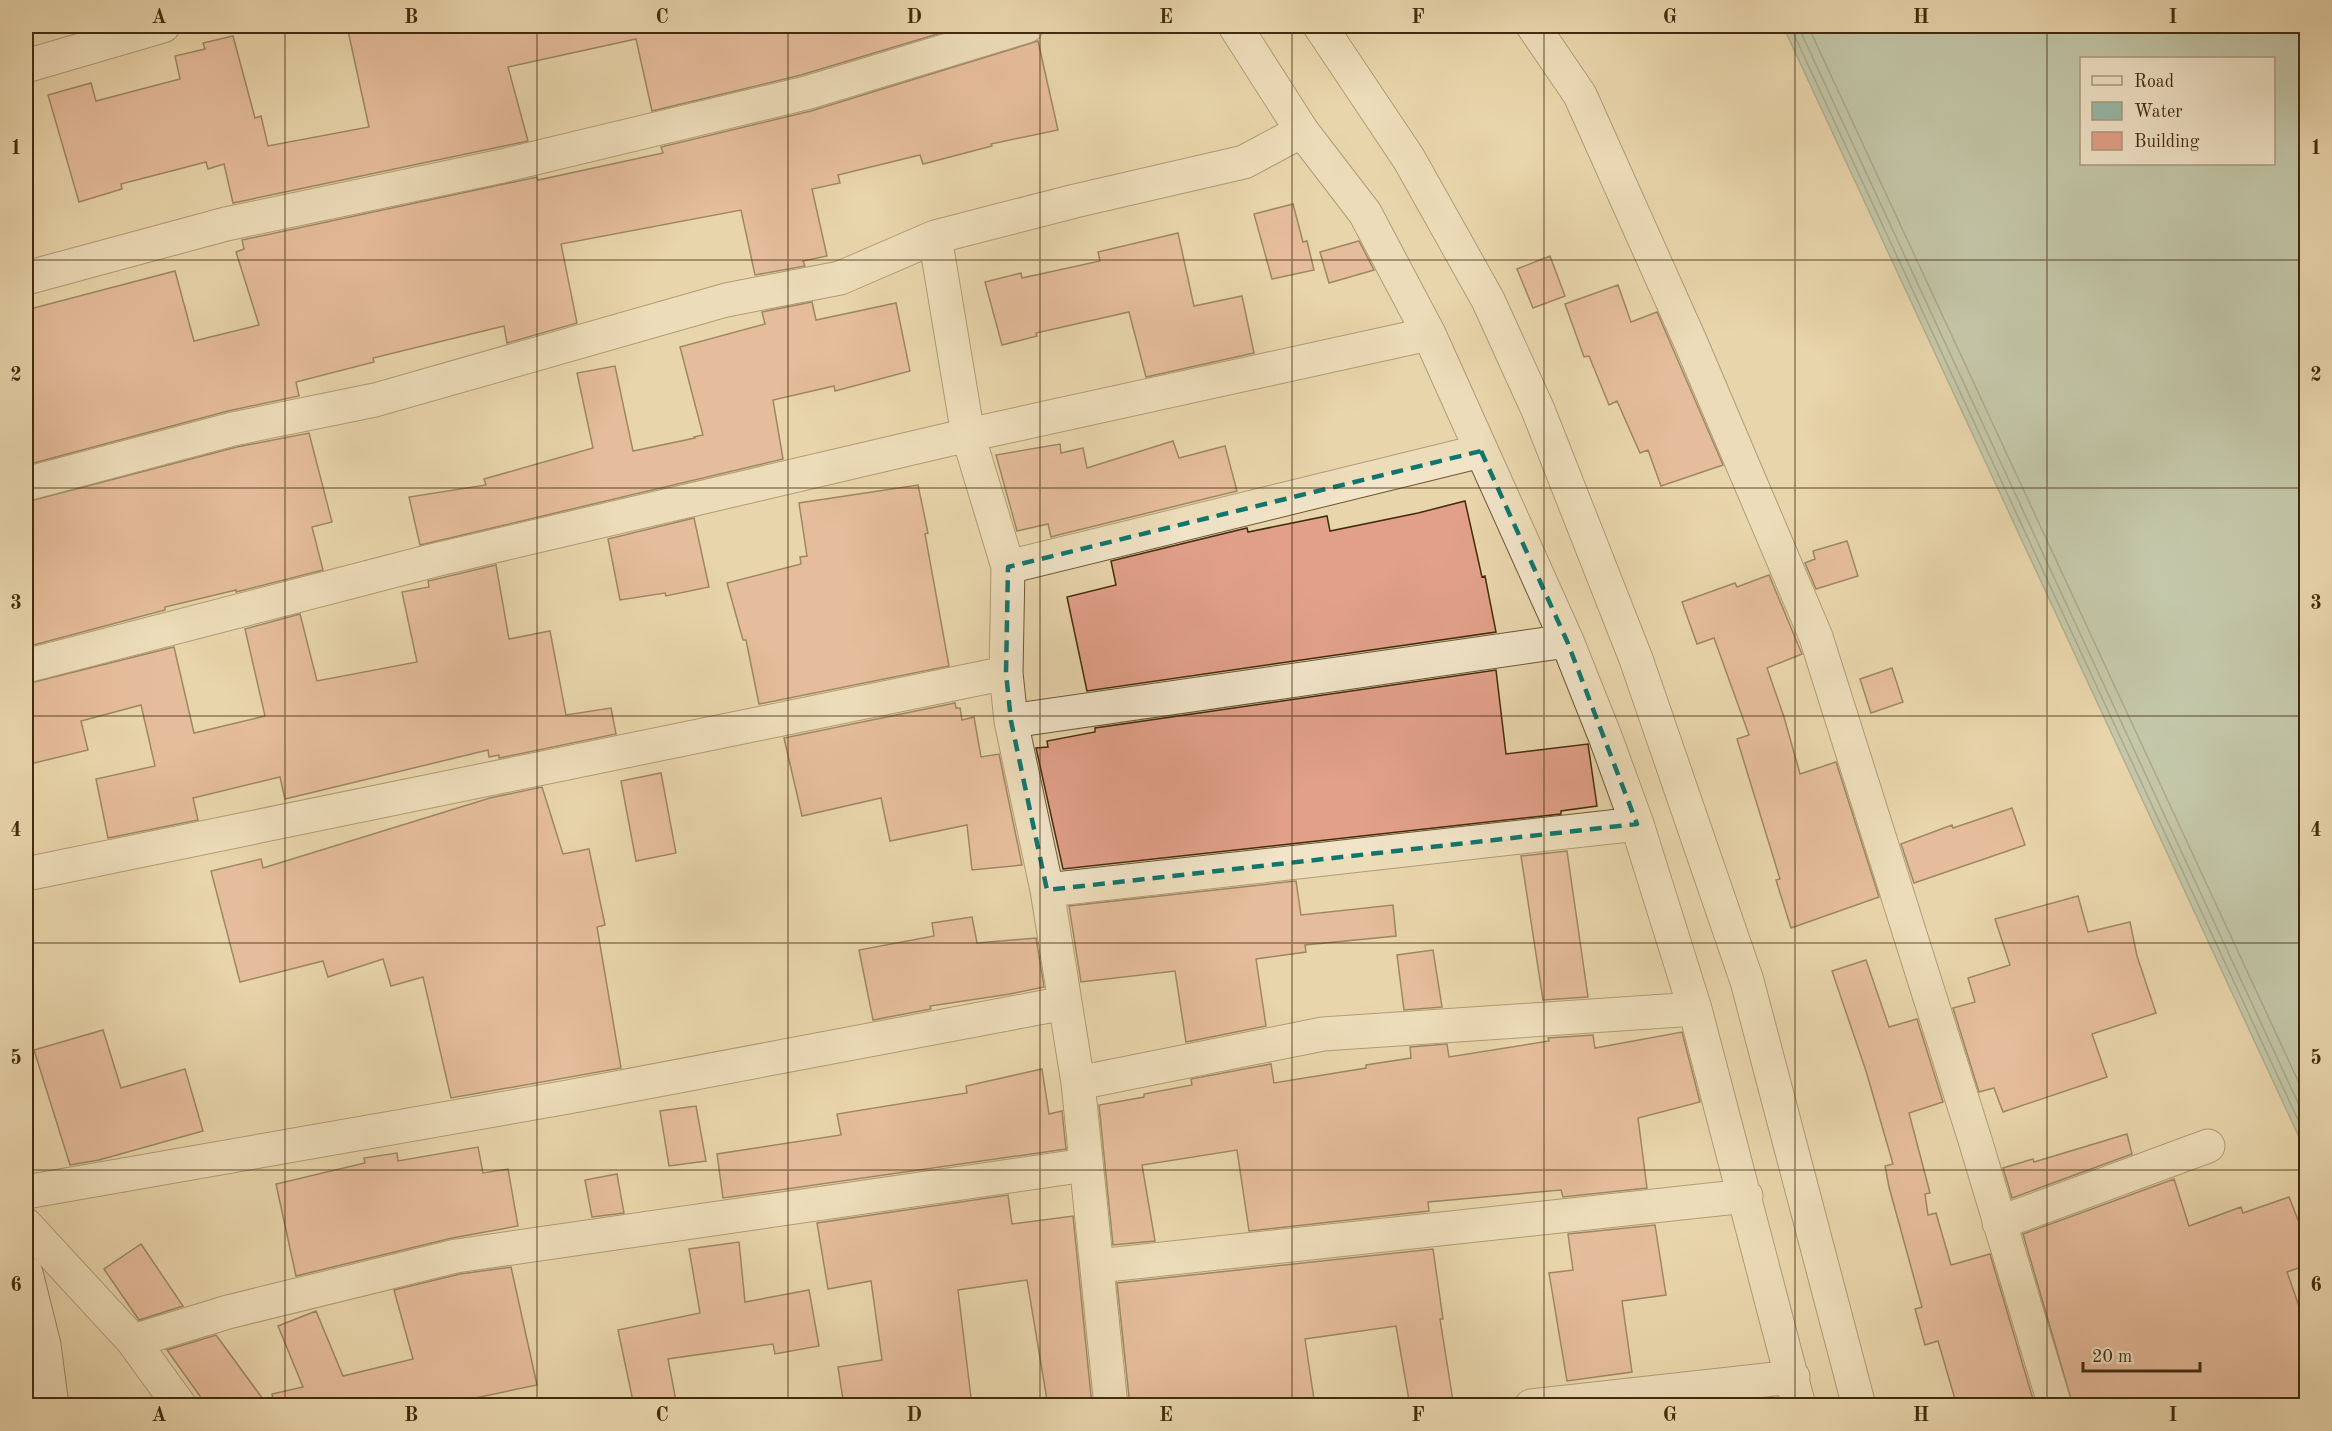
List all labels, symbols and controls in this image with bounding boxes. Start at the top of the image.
text: A [151,8,167,28]
text: B [404,8,418,28]
text: C [655,8,669,28]
text: D [906,8,922,28]
text: E [1159,8,1173,28]
text: F [1411,8,1425,28]
text: G [1663,8,1677,28]
text: H [1913,8,1929,28]
text: I [2169,8,2177,28]
legend [2080,57,2275,165]
text: Road [2134,73,2174,91]
text: Water [2134,103,2183,121]
text: Building [2134,133,2200,151]
text: 1 [10,139,22,159]
text: 1 [2310,139,2322,159]
text: 2 [10,366,22,386]
text: 2 [2310,366,2322,386]
text: 3 [10,594,22,614]
text: 3 [2310,594,2322,614]
text: 4 [10,821,22,841]
text: 4 [2310,821,2322,841]
text: 5 [10,1048,22,1069]
text: 5 [2310,1048,2322,1069]
text: 6 [10,1276,22,1296]
text: 6 [2310,1276,2322,1296]
scale bar [2083,1335,2200,1373]
text: 20 m [2092,1348,2132,1366]
text: A [151,1406,167,1426]
text: B [404,1406,418,1426]
text: C [655,1406,669,1426]
text: D [906,1406,922,1426]
text: E [1159,1406,1173,1426]
text: F [1411,1406,1425,1426]
text: G [1663,1406,1677,1426]
text: H [1913,1406,1929,1426]
text: I [2169,1406,2177,1426]

